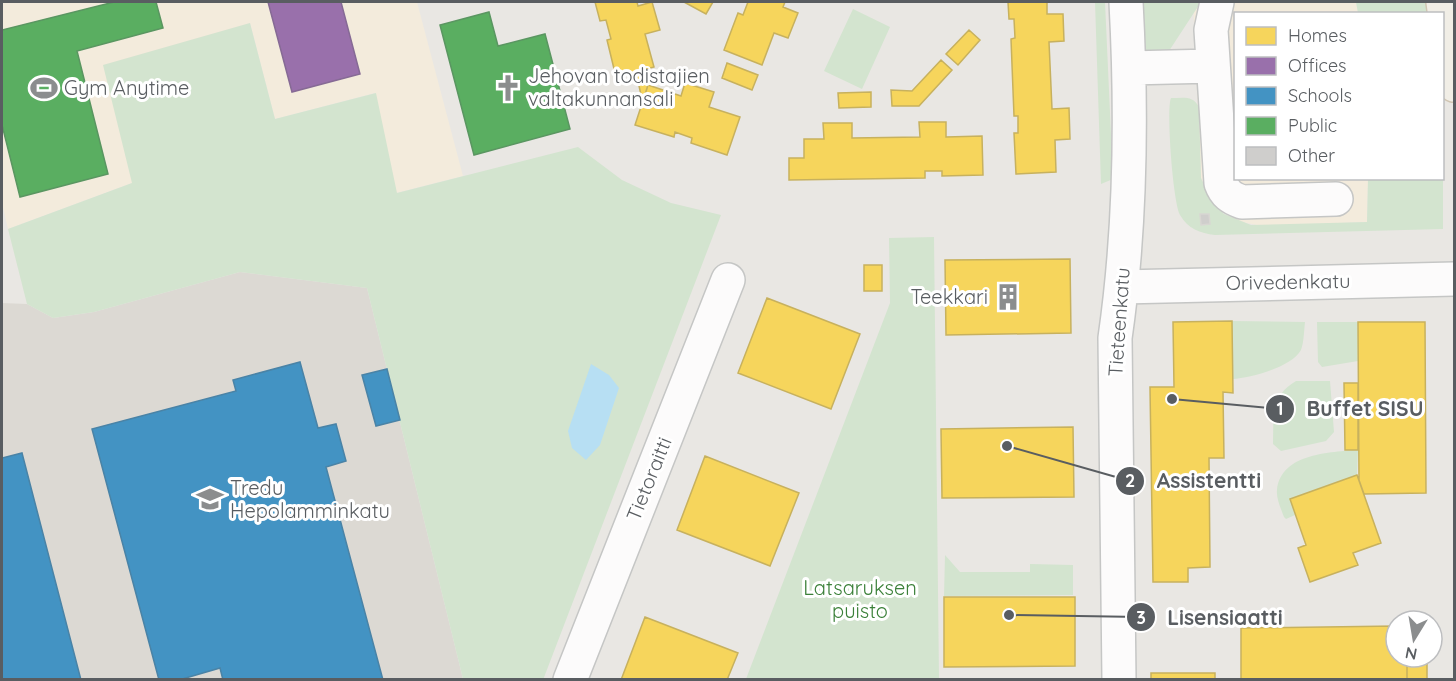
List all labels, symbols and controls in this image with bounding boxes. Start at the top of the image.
legend [1234,12,1444,180]
text: Homes [1288,24,1347,47]
text: Offices [1288,54,1347,77]
place label: Jehovan todistajien valtakunnansali [528,63,710,111]
sports icon: Gym Anytime [29,73,59,103]
church icon: Jehovan todistajien valtakunnansali [493,73,523,103]
place label: Gym Anytime [64,75,189,100]
text: Schools [1288,84,1352,107]
text: Public [1288,114,1337,137]
text: Other [1288,144,1335,167]
street label: Tieteenkatu [1102,267,1135,377]
street label: Orivedenkatu [1225,268,1351,295]
building icon: Teekkari [993,282,1023,312]
place label: Teekkari [910,284,988,309]
callout: Buffet SISU [1265,389,1436,428]
text: Buffet SISU [1307,395,1423,421]
text: 1 [1276,397,1284,420]
street label: Tietoraitti [620,433,677,524]
callout: Assistentti [1115,461,1273,500]
text: Assistentti [1157,467,1261,493]
text: 2 [1125,469,1135,492]
place label: Tredu Hepolamminkatu [230,475,390,523]
school or university icon: Tredu Hepolamminkatu [195,484,225,514]
park label: Latsaruksen puisto [803,575,917,623]
callout: Lisensiaatti [1126,598,1295,637]
text: Lisensiaatti [1167,604,1283,630]
text: 3 [1136,606,1146,629]
north arrow [1384,609,1444,669]
text: N [1403,643,1419,665]

